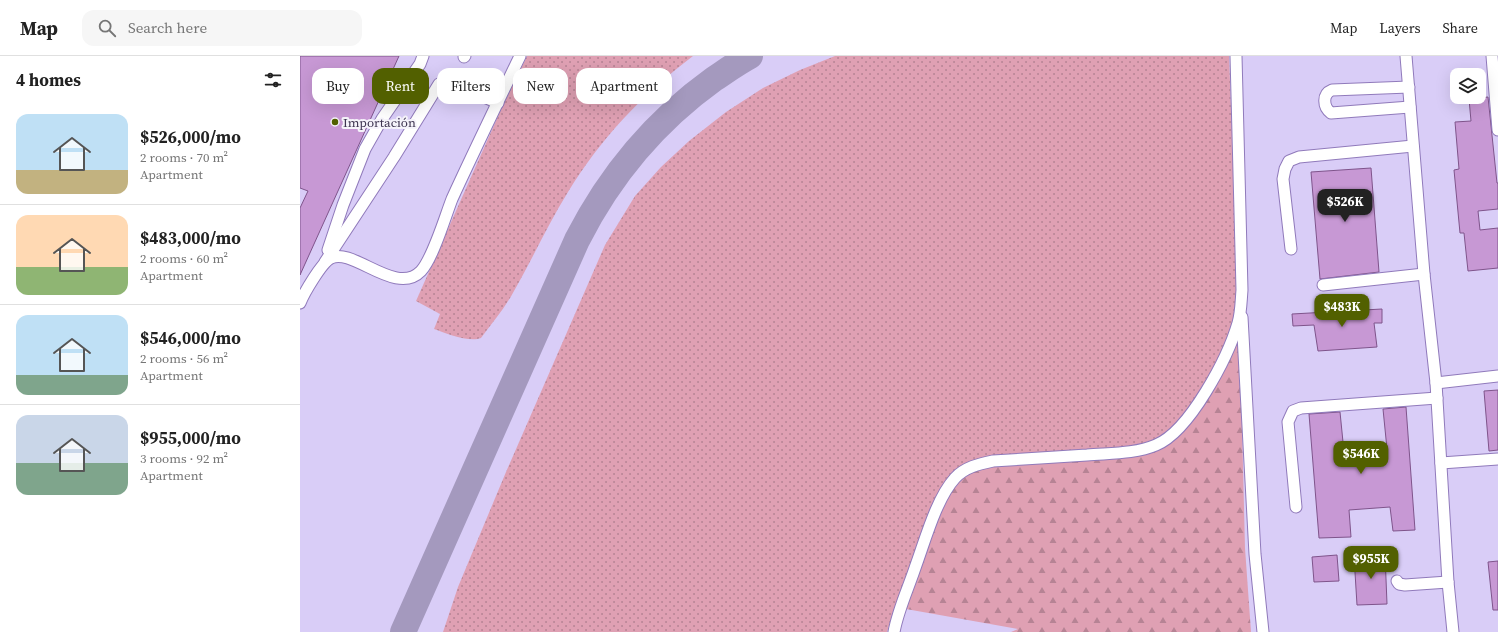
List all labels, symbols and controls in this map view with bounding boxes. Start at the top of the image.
search box [82,10,362,46]
text: Map [20,15,58,41]
icon: search [96,17,118,39]
text: Search here [128,17,207,38]
text: Map [1330,18,1357,38]
text: Layers [1379,18,1421,38]
text: Share [1443,18,1478,38]
text: 4 homes [16,68,81,92]
chip: Buy [312,68,364,104]
chip: Rent [372,68,429,104]
chip: Filters [437,68,505,104]
chip: New [513,68,568,104]
chip: Apartment [576,68,672,104]
map controls [1450,68,1486,104]
button: layers [1450,68,1486,104]
icon: filters [262,69,284,91]
place label: Importación [343,114,416,131]
marker: Importación [330,117,340,127]
text: $526,000/mo [140,125,241,149]
icon: home [48,130,96,178]
text: 2 rooms · 70 m² [140,149,228,166]
text: Apartment [140,166,203,183]
pin: $526K [1317,189,1373,223]
text: $526K [1326,193,1364,210]
text: $483,000/mo [140,226,241,250]
icon: home [48,231,96,279]
text: 2 rooms · 60 m² [140,250,228,267]
text: Apartment [140,267,203,284]
pin: $483K [1314,294,1370,328]
text: $483K [1323,298,1361,315]
text: $546,000/mo [140,326,241,350]
icon: home [48,331,96,379]
text: 2 rooms · 56 m² [140,350,228,367]
text: Apartment [140,367,203,384]
text: $955,000/mo [140,426,241,450]
icon: home [48,431,96,479]
pin: $546K [1333,441,1389,475]
text: $546K [1342,445,1380,462]
text: 3 rooms · 92 m² [140,450,228,467]
text: Apartment [140,467,203,484]
pin: $955K [1343,546,1399,580]
text: $955K [1352,550,1390,567]

